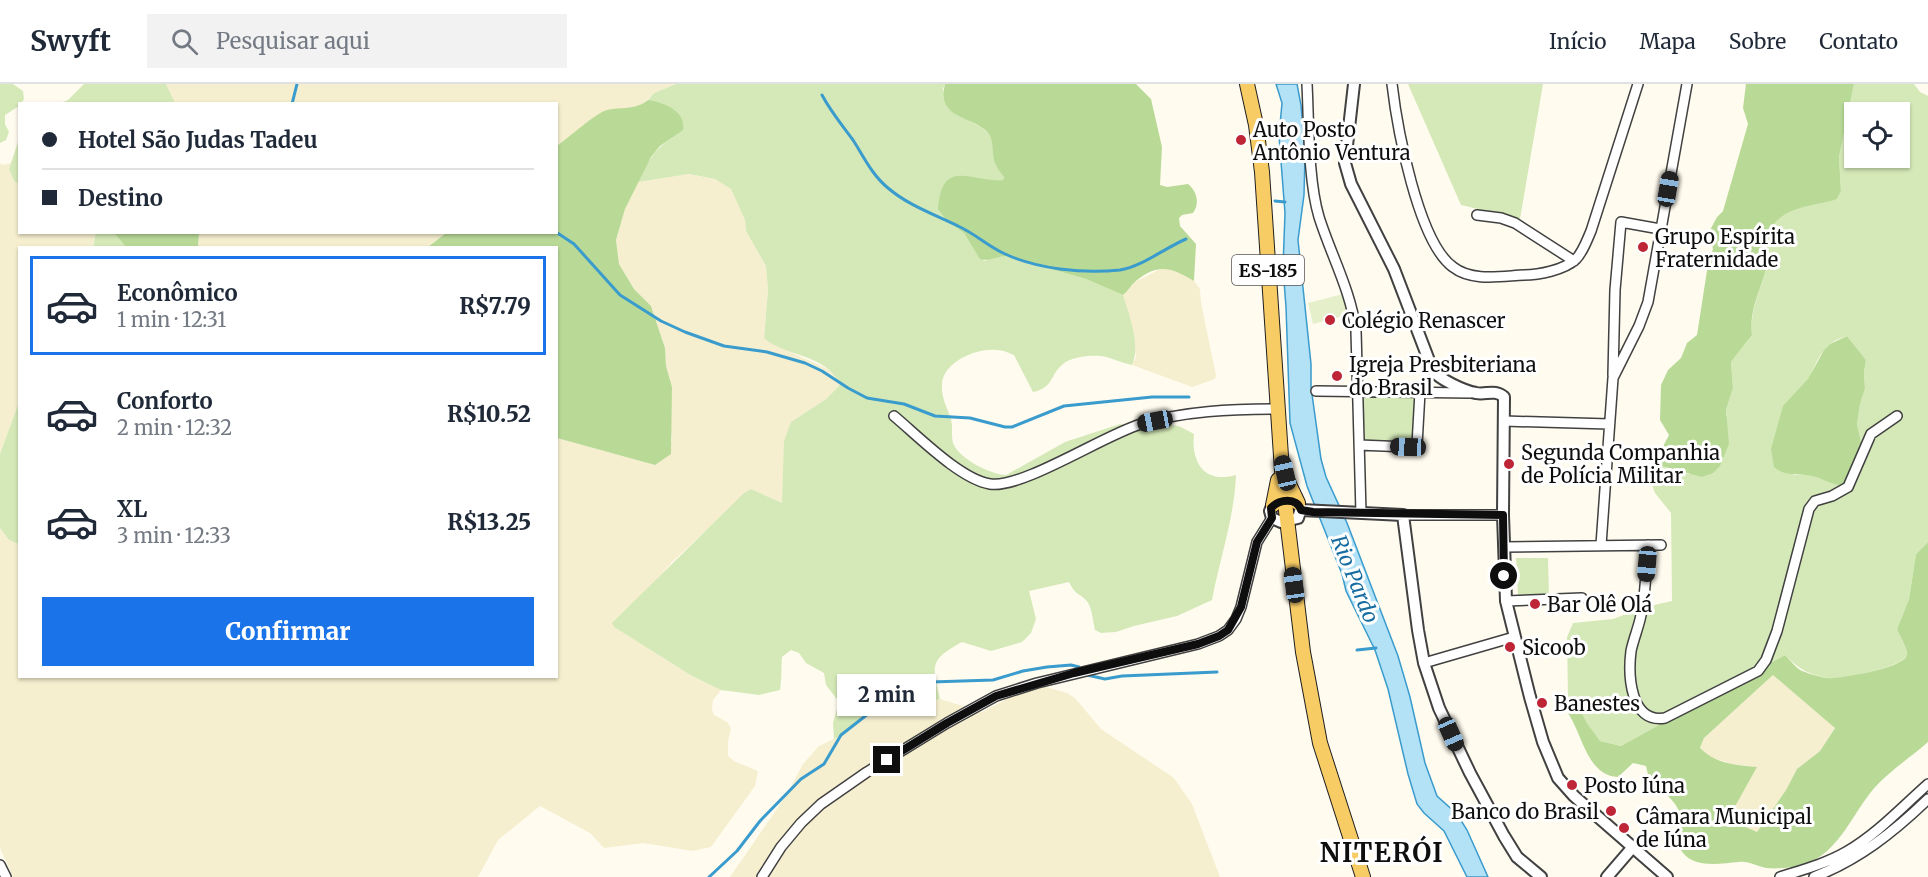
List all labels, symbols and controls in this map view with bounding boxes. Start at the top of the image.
search box [147,14,567,68]
text: Swyft [30,23,111,59]
icon: search [168,25,201,58]
text: Pesquisar aqui [216,27,370,55]
text: Início [1549,28,1607,55]
text: Mapa [1640,28,1696,55]
text: Sobre [1729,28,1786,55]
text: Contato [1819,28,1898,55]
map controls [1844,102,1910,168]
button: locate [1844,102,1910,168]
place label: Auto Posto Antônio Ventura [1252,117,1411,165]
text: Hotel São Judas Tadeu [78,126,318,154]
marker: Auto Posto Antônio Ventura [1234,133,1248,147]
car [1656,170,1680,208]
text: Destino [78,184,163,212]
place label: Grupo Espírita Fraternidade [1655,224,1795,272]
marker: Grupo Espírita Fraternidade [1636,240,1650,254]
road number: ES-185 [1232,255,1304,285]
icon: car [45,279,99,333]
text: Econômico [117,279,238,307]
text: R$7.79 [459,292,531,320]
text: 1 min · 12:31 [117,307,226,332]
place label: Colégio Renascer [1342,308,1506,333]
marker: Colégio Renascer [1323,313,1337,327]
place label: Igreja Presbiteriana do Brasil [1349,352,1537,400]
marker: Igreja Presbiteriana do Brasil [1330,369,1344,383]
icon: car [45,387,99,441]
text: Conforto [117,387,213,415]
text: R$10.52 [447,400,531,428]
car [1136,409,1174,433]
text: 2 min · 12:32 [117,415,232,440]
car [1390,437,1426,457]
place label: Segunda Companhia de Polícia Militar [1521,440,1720,488]
car [1272,453,1298,493]
marker: Segunda Companhia de Polícia Militar [1502,457,1516,471]
icon: car [45,495,99,549]
text: XL [117,495,147,523]
text: R$13.25 [447,508,531,536]
text: 3 min · 12:33 [117,523,231,548]
water label: Rio Pardo [1325,531,1385,627]
car [1636,545,1658,583]
route start [1490,562,1517,589]
car [1283,566,1305,604]
place label: Bar Olê Olá [1547,592,1652,617]
button: Confirmar [42,597,534,666]
marker: Bar Olê Olá [1528,597,1542,611]
place label: Sicoob [1522,635,1586,660]
marker: Sicoob [1503,640,1517,654]
callout: 2 min [838,673,936,715]
text: 2 min [858,682,915,707]
place label: Banestes [1554,691,1640,716]
marker: Banestes [1535,696,1549,710]
car [1435,714,1467,754]
route end [873,746,900,773]
place label: Posto Iúna [1584,773,1685,798]
marker: Posto Iúna [1565,778,1579,792]
place label: Banco do Brasil [1451,799,1599,824]
marker: Banco do Brasil [1604,804,1618,818]
place label: Câmara Municipal de Iúna [1636,804,1812,852]
marker: Câmara Municipal de Iúna [1617,821,1631,835]
district label: NITERÓI [1320,835,1444,869]

